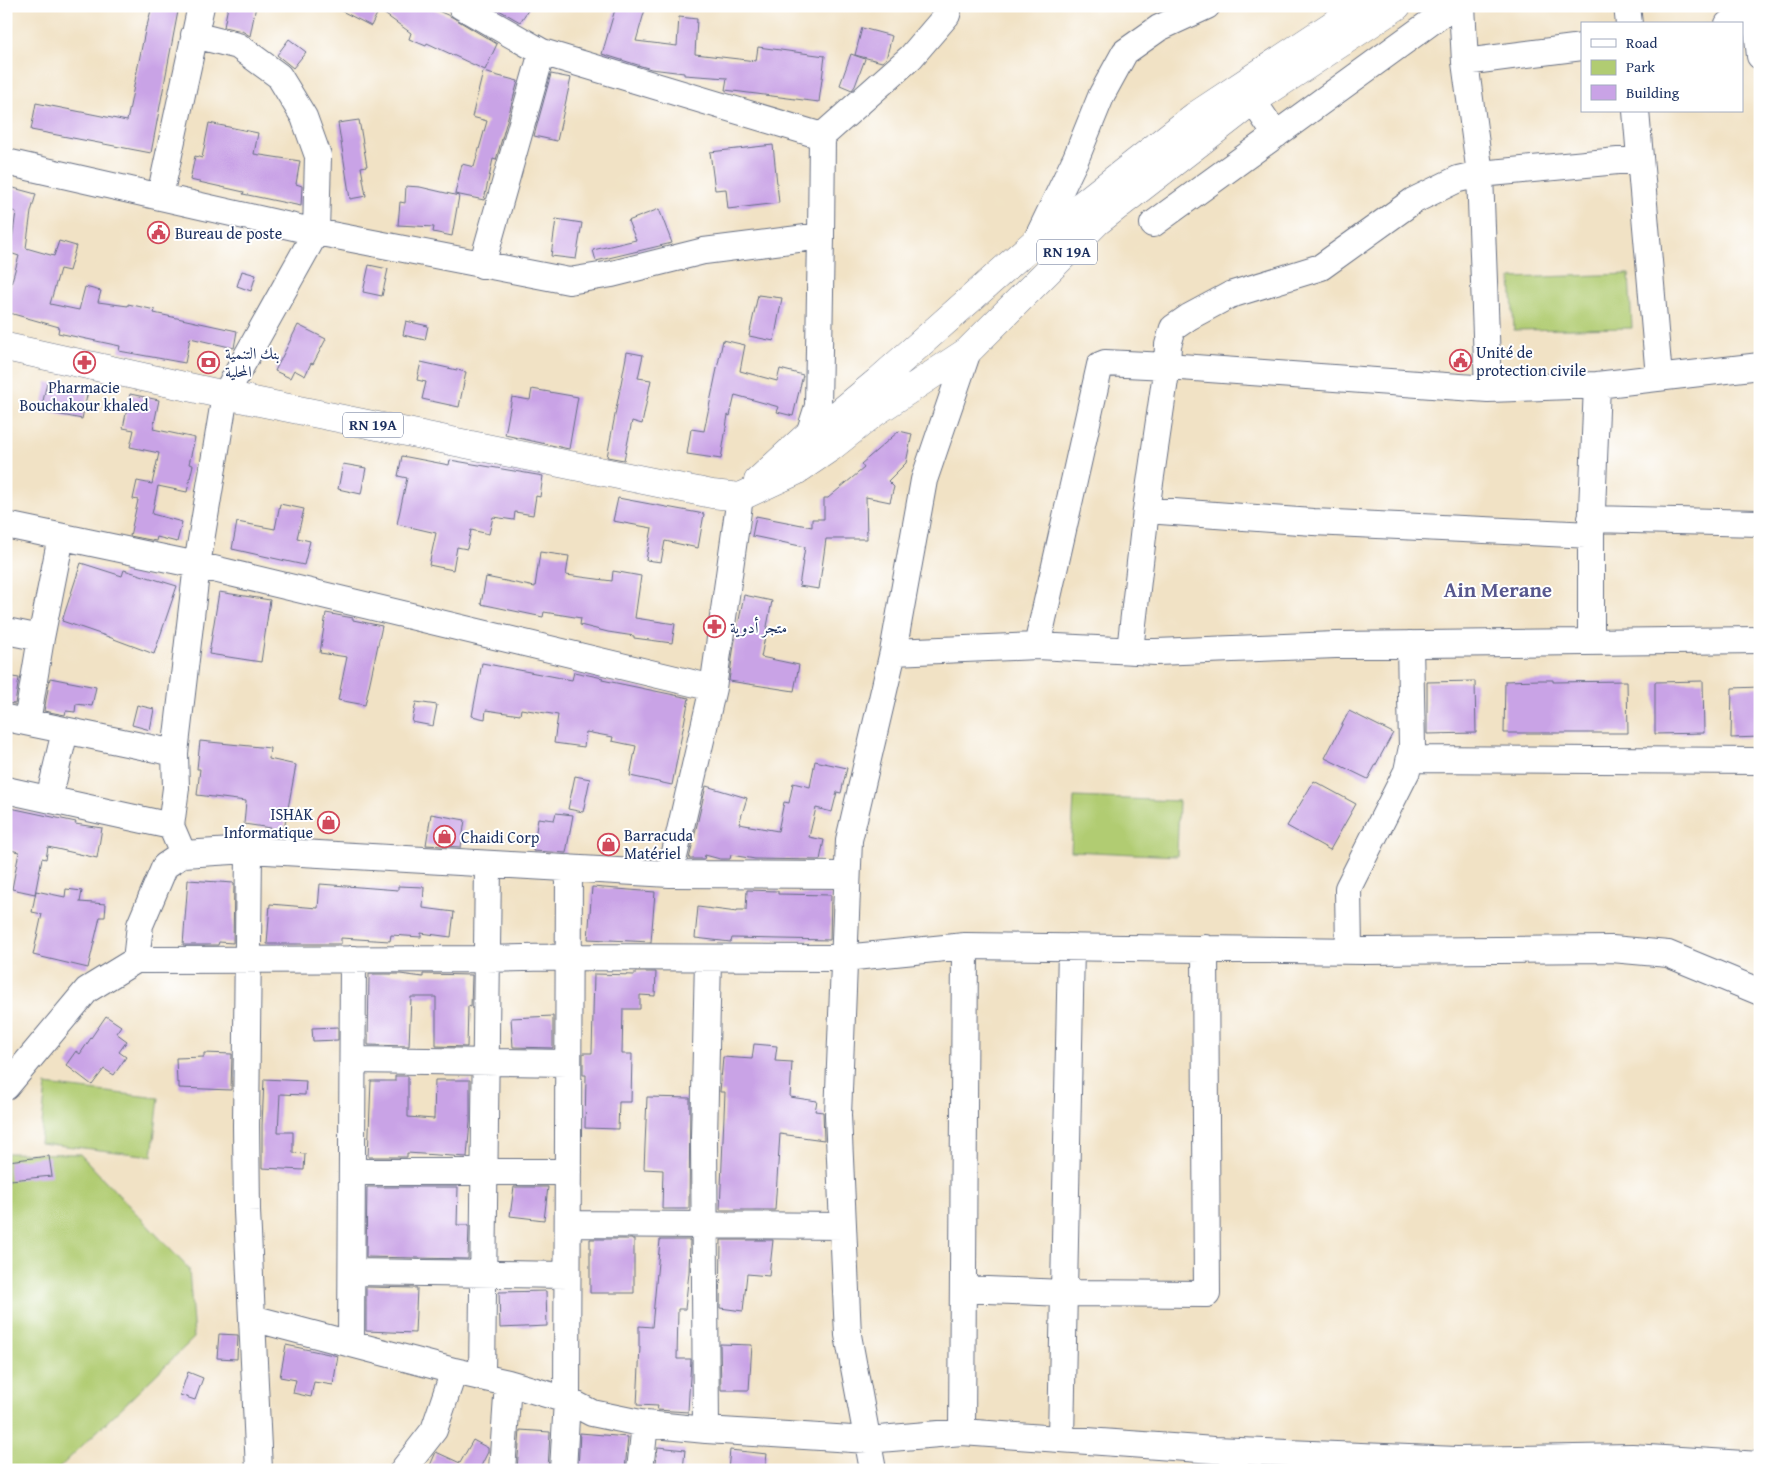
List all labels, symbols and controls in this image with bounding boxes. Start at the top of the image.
legend [1581,22,1744,112]
text: Road [1626,32,1657,53]
text: Park [1626,56,1655,77]
text: Building [1626,82,1680,103]
public building icon: Bureau de poste [147,221,171,245]
place label: Bureau de poste [175,221,282,245]
road number: RN 19A [1037,240,1097,264]
place label: Unité de protection civile [1476,340,1586,382]
place label: بنك التنمية المحلية [225,341,280,383]
public building icon: Unité de protection civile [1448,349,1472,373]
bank icon: بنك التنمية المحلية [197,350,221,374]
pharmacy icon: Pharmacie Bouchakour khaled [72,351,96,375]
place label: Pharmacie Bouchakour khaled [19,375,149,417]
road number: RN 19A [343,412,403,438]
district label: Ain Merane [1444,574,1552,605]
pharmacy icon: متجر أدوية [702,615,726,639]
place label: متجر أدوية [730,615,787,639]
place label: ISHAK Informatique [224,802,314,844]
shop icon: ISHAK Informatique [317,811,341,835]
place label: Barracuda Matériel [624,823,694,865]
shop icon: Chaidi Corp [433,825,457,849]
place label: Chaidi Corp [461,825,540,849]
shop icon: Barracuda Matériel [596,832,620,856]

